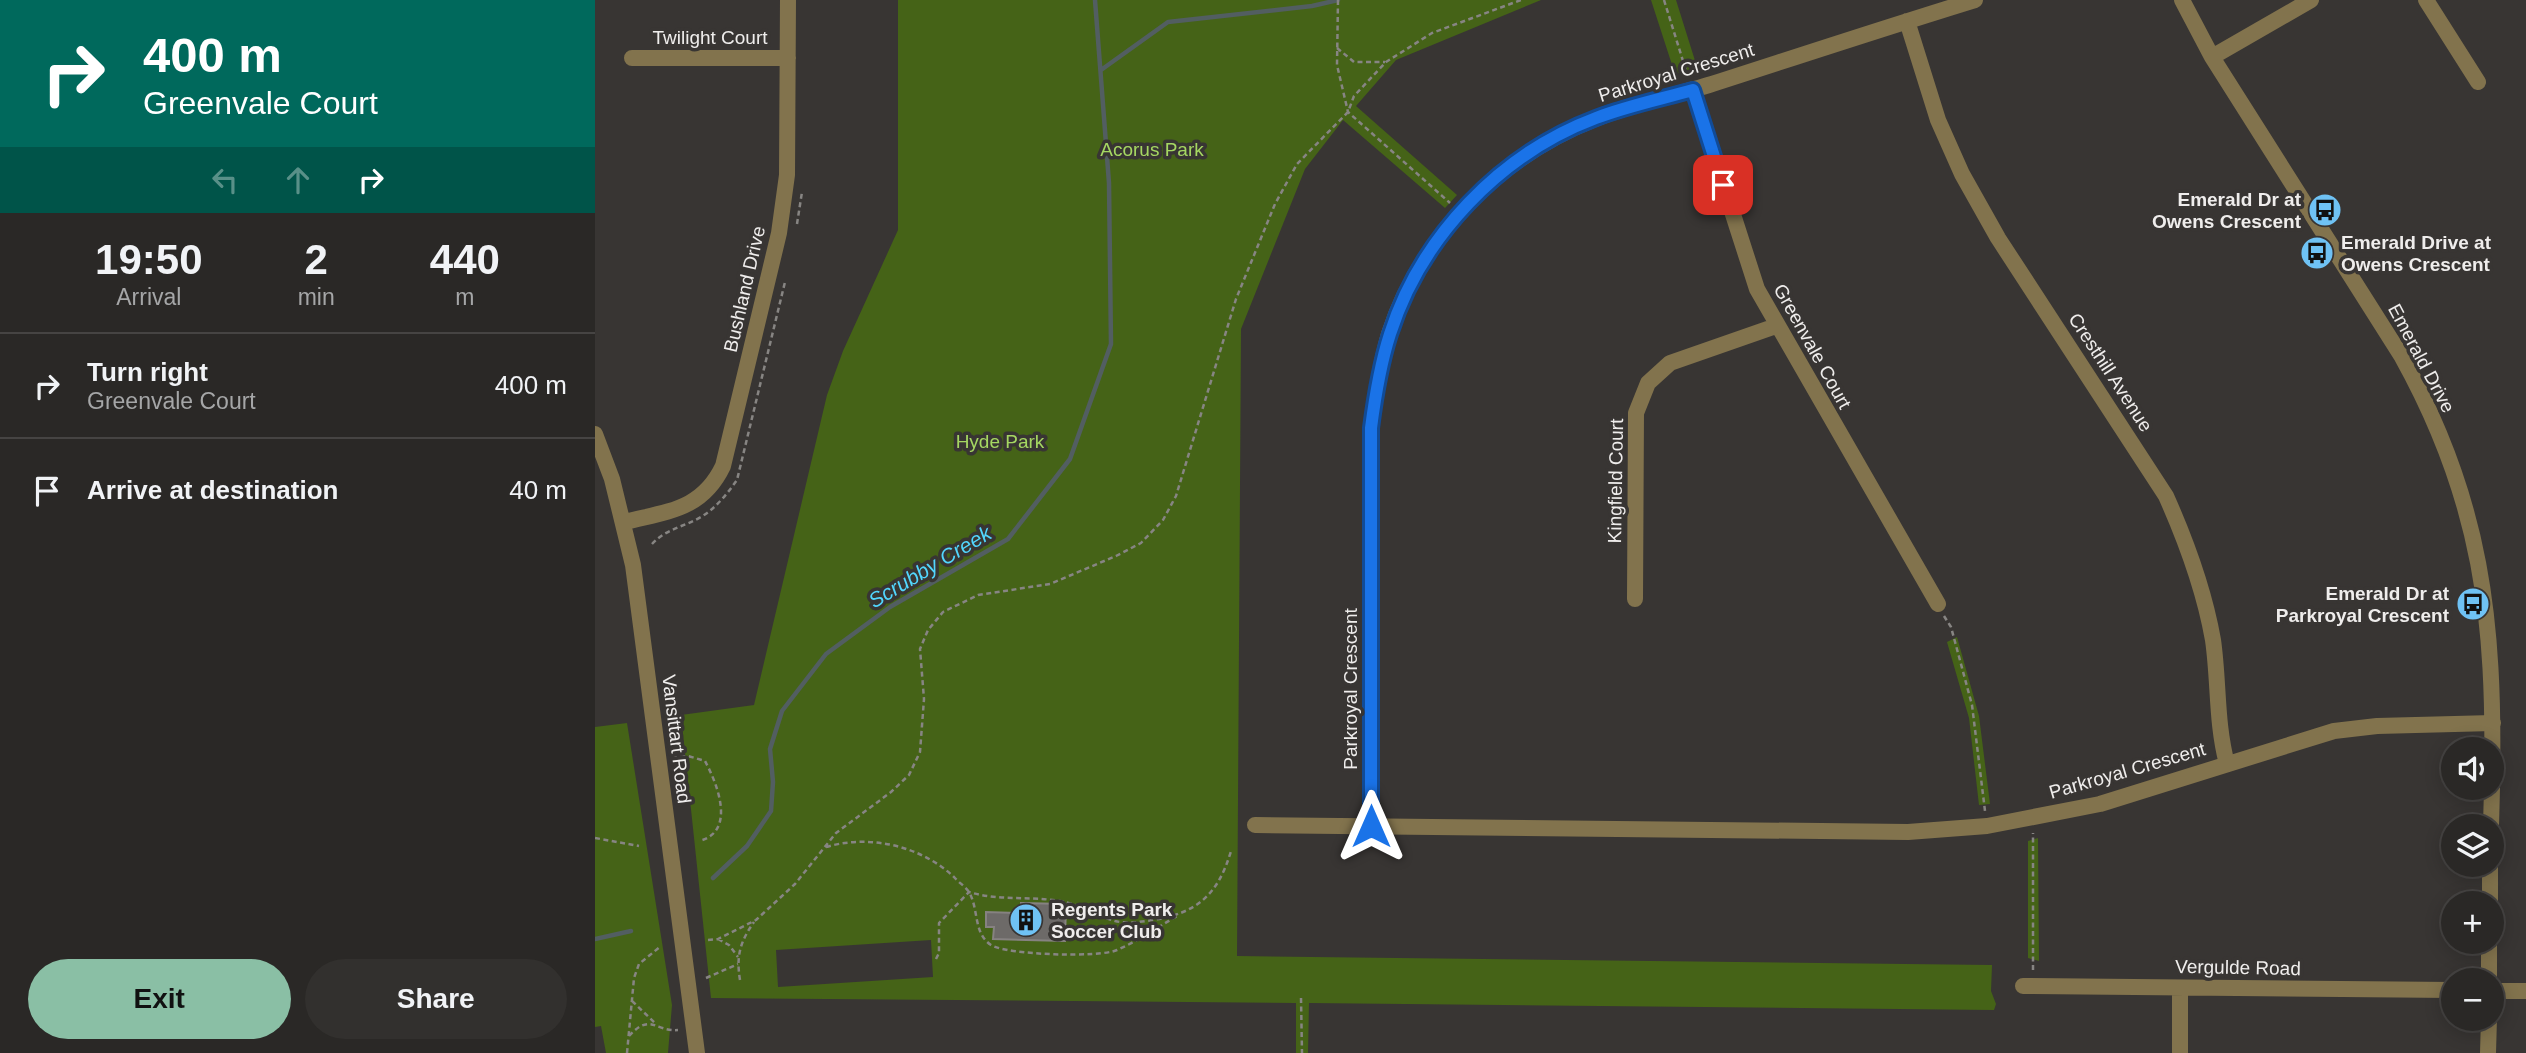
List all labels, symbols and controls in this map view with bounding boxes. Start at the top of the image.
street label: Twilight Court [652,27,768,48]
icon: right [28,28,119,119]
text: 400 m [143,28,282,82]
street label: Parkroyal Crescent [1596,39,1757,106]
text: Greenvale Court [143,85,378,121]
park label: Acorus Park [1100,139,1204,160]
pin [1693,155,1753,215]
icon: left [206,161,244,199]
icon: ahead [279,161,317,199]
icon: right [352,161,390,199]
icon: arrive [1704,166,1742,204]
place label: Emerald Dr at Owens Crescent [2152,189,2302,232]
bus stop icon: Emerald Dr at Owens Crescent [2306,191,2344,229]
street label: Bushland Drive [720,224,769,354]
place label: Emerald Drive at Owens Crescent [2341,232,2492,275]
bus stop icon: Emerald Drive at Owens Crescent [2298,234,2336,272]
text: 19:50 [95,236,203,283]
text: 2 [304,236,328,283]
text: 440 [430,236,500,283]
street label: Greenvale Court [1770,280,1856,413]
text: Arrival [116,284,181,310]
text: min [298,284,335,310]
text: m [455,284,474,310]
street label: Emerald Drive [2384,300,2459,416]
street label: Cresthill Avenue [2064,309,2157,435]
text: Turn right [87,357,208,387]
icon: right [28,367,66,405]
text: 400 m [495,370,567,400]
text: Greenvale Court [87,388,256,414]
street label: Kingfield Court [1604,418,1627,543]
park label: Hyde Park [956,431,1045,452]
icon: arrive [28,472,66,510]
text: Arrive at destination [87,475,338,505]
text: 40 m [509,475,567,505]
water label: Scrubby Creek [864,520,996,612]
place label: Emerald Dr at Parkroyal Crescent [2276,583,2450,626]
bus stop icon: Emerald Dr at Parkroyal Crescent [2454,585,2492,623]
street label: Parkroyal Crescent [1340,608,1361,770]
street label: Vansittart Road [658,673,695,805]
map controls [2441,737,2504,1031]
button: sound [2441,737,2504,800]
street label: Parkroyal Crescent [2047,738,2208,803]
position arrow [1334,789,1408,863]
button: layers [2441,814,2504,877]
button: + [2441,891,2504,954]
place label: Regents Park Soccer Club [1051,899,1173,942]
building icon: Regents Park Soccer Club [1007,901,1045,939]
street label: Vergulde Road [2175,956,2301,979]
button: Exit [28,959,291,1039]
button: Share [305,959,567,1039]
button: − [2441,968,2504,1031]

